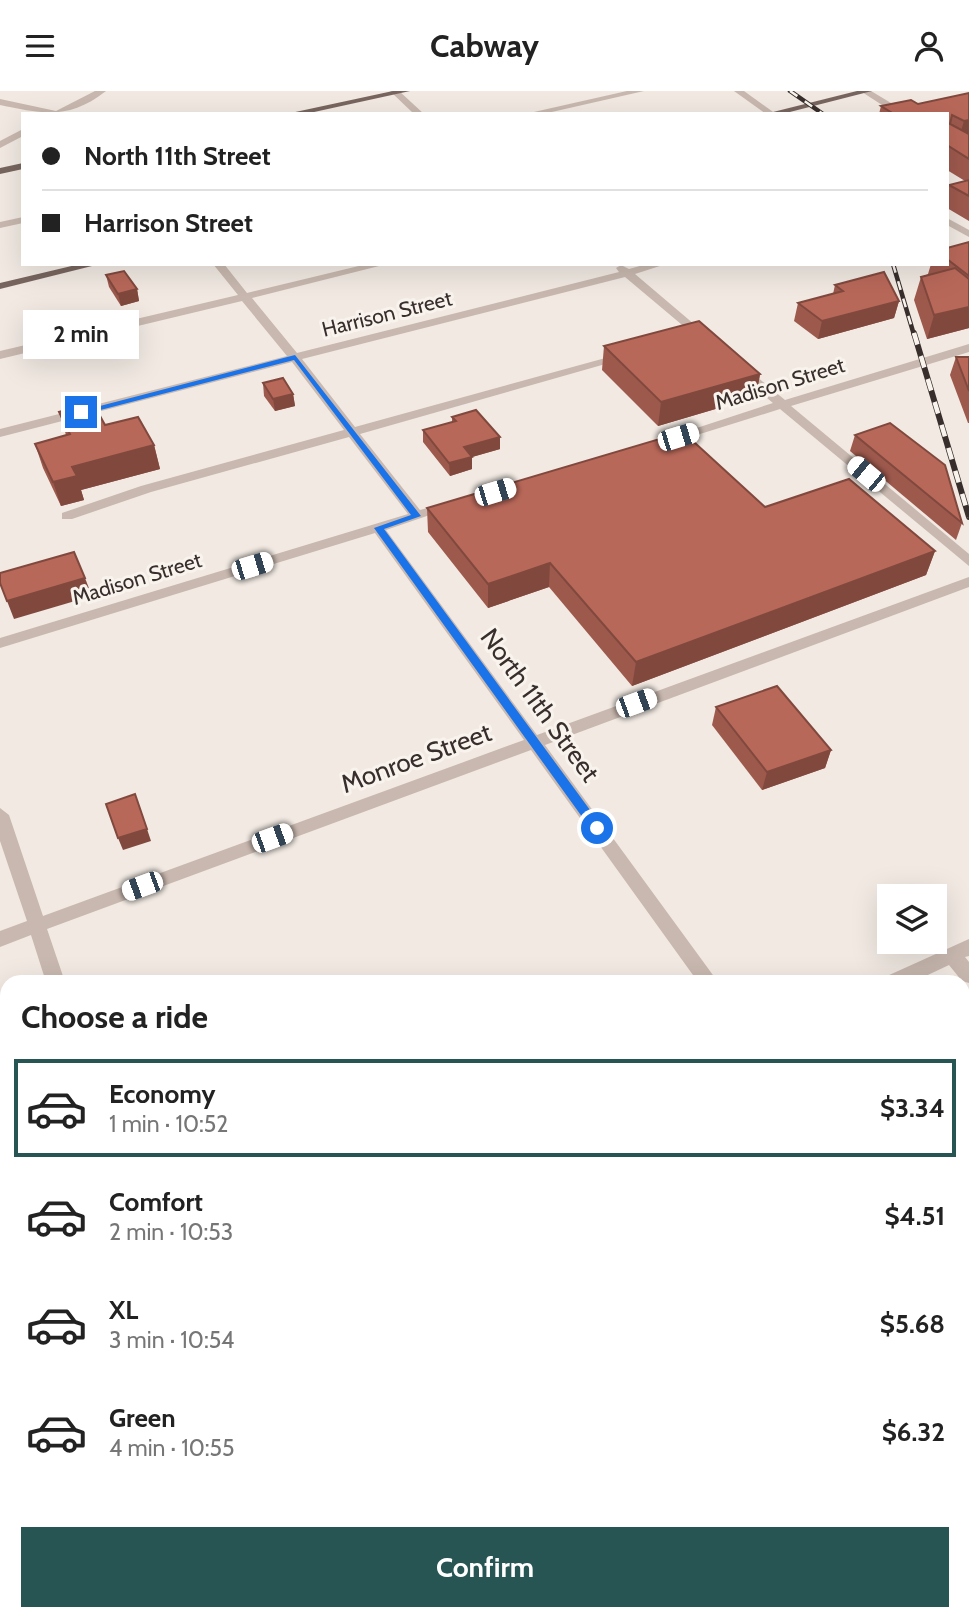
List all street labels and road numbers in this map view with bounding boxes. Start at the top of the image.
street label: Harrison Street [319,285,454,342]
street label: Madison Street [712,352,847,415]
street label: Madison Street [69,547,204,610]
street label: North 11th Street [474,622,606,788]
street label: Monroe Street [336,716,496,800]

